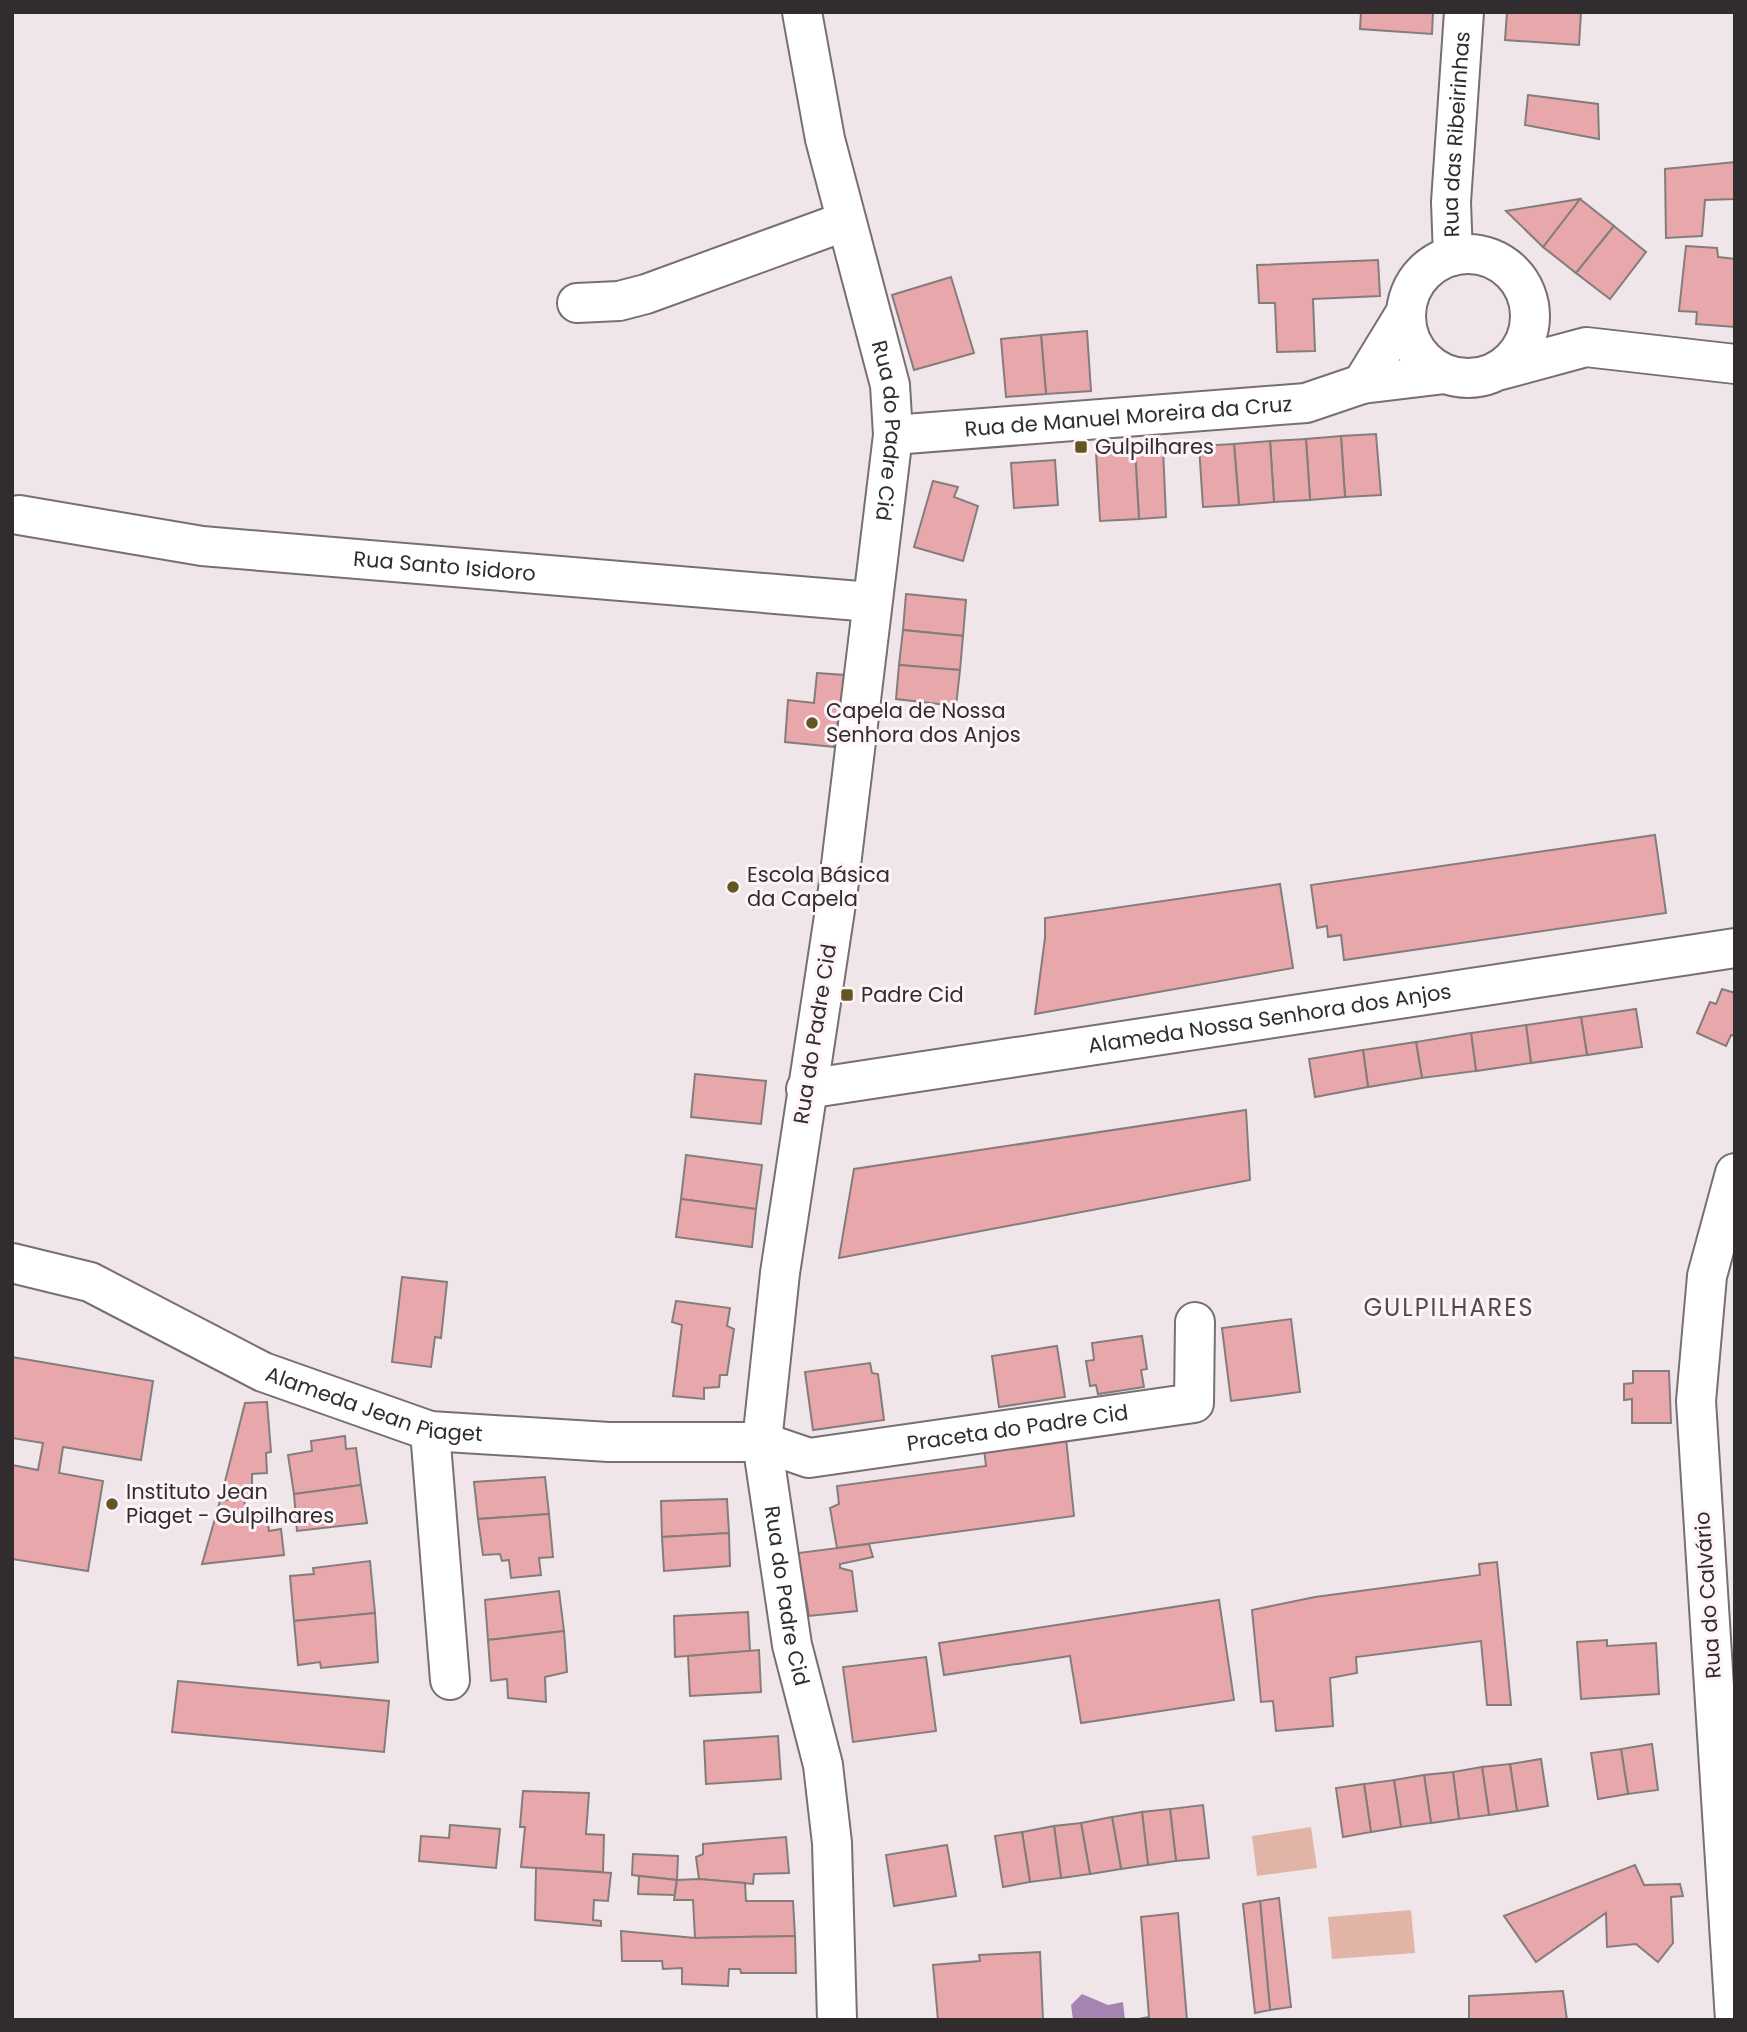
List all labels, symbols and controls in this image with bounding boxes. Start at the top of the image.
street label: Rua das Ribeirinhas [1436,30,1477,238]
street label: Rua do Padre Cid [865,337,908,523]
street label: Rua de Manuel Moreira da Cruz [964,389,1293,443]
place label: Gulpilhares [1095,432,1214,461]
marker: Gulpilhares [1073,439,1089,455]
street label: Rua Santo Isidoro [352,544,537,588]
place label: Capela de Nossa Senhora dos Anjos [826,696,1021,749]
marker: Capela de Nossa Senhora dos Anjos [804,715,820,731]
place label: Escola Básica da Capela [747,860,890,913]
marker: Escola Básica da Capela [725,879,741,895]
street label: Rua do Padre Cid [786,942,843,1126]
street label: Alameda Nossa Senhora dos Anjos [1086,976,1453,1060]
place label: Padre Cid [861,980,964,1009]
marker: Padre Cid [839,987,855,1003]
district label: GULPILHARES [1363,1291,1535,1324]
street label: Alameda Jean Piaget [262,1359,483,1448]
street label: Praceta do Padre Cid [905,1398,1130,1458]
place label: Instituto Jean Piaget - Gulpilhares [126,1477,334,1530]
marker: Instituto Jean Piaget - Gulpilhares [104,1496,120,1512]
street label: Rua do Padre Cid [758,1504,817,1689]
street label: Rua do Calvário [1687,1511,1728,1679]

